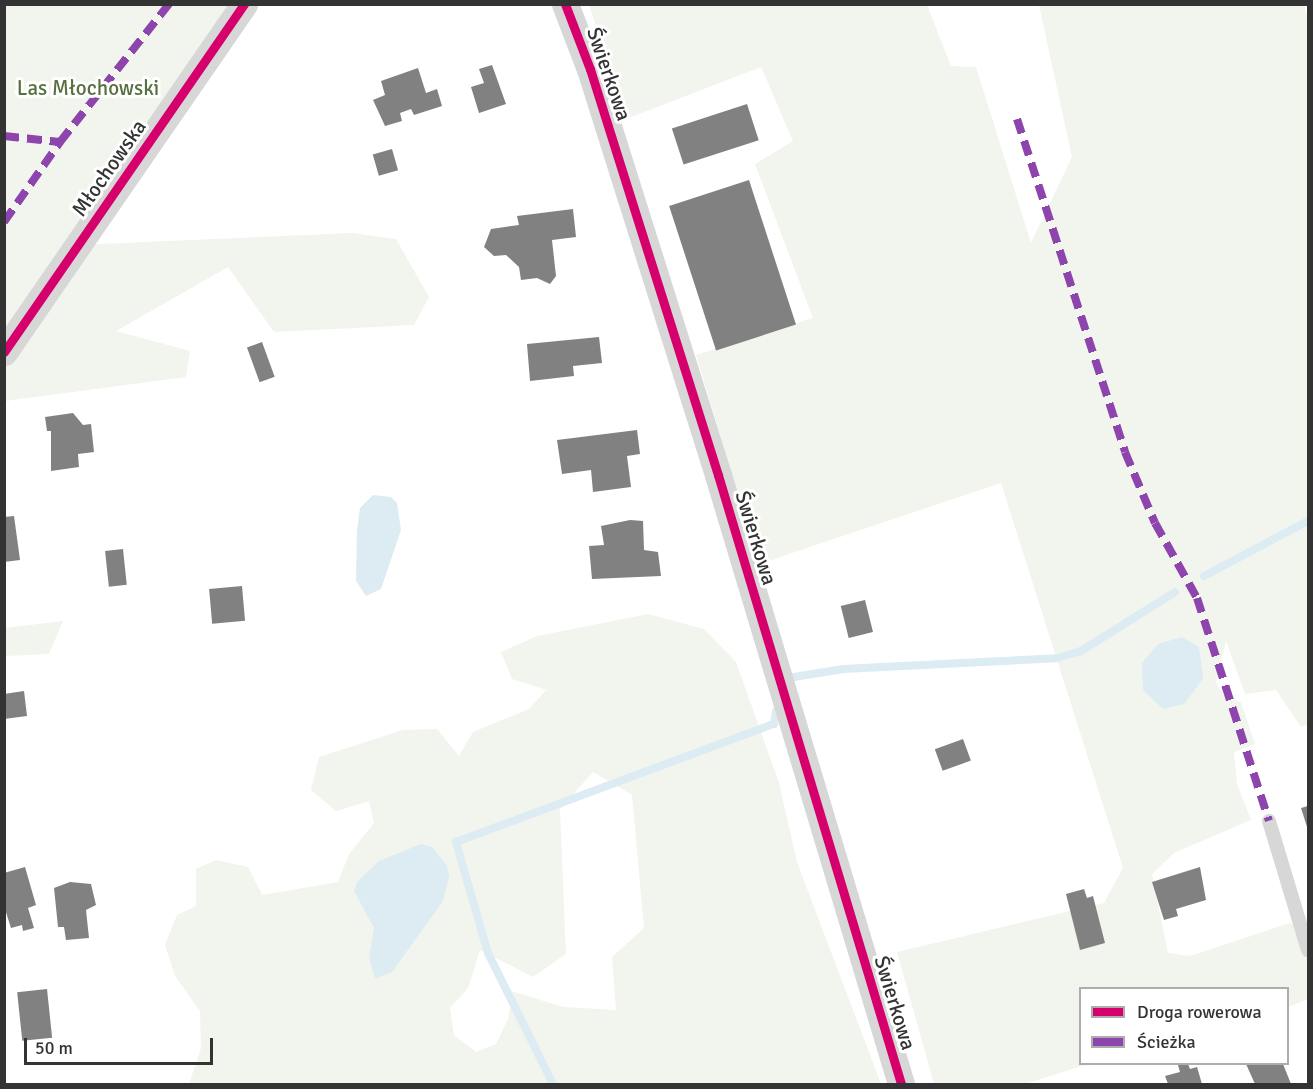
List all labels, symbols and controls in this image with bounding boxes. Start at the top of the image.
street label: Świerkowa [581,24,637,124]
park label: Las Młochowski [17,75,159,101]
street label: Młochowska [66,115,152,221]
street label: Świerkowa [730,488,782,588]
street label: Świerkowa [869,953,921,1053]
legend [1079,987,1289,1065]
text: Droga rowerowa [1137,1001,1262,1023]
scale bar [27,1026,216,1064]
text: Ścieżka [1137,1031,1196,1053]
text: 50 m [35,1037,73,1059]

